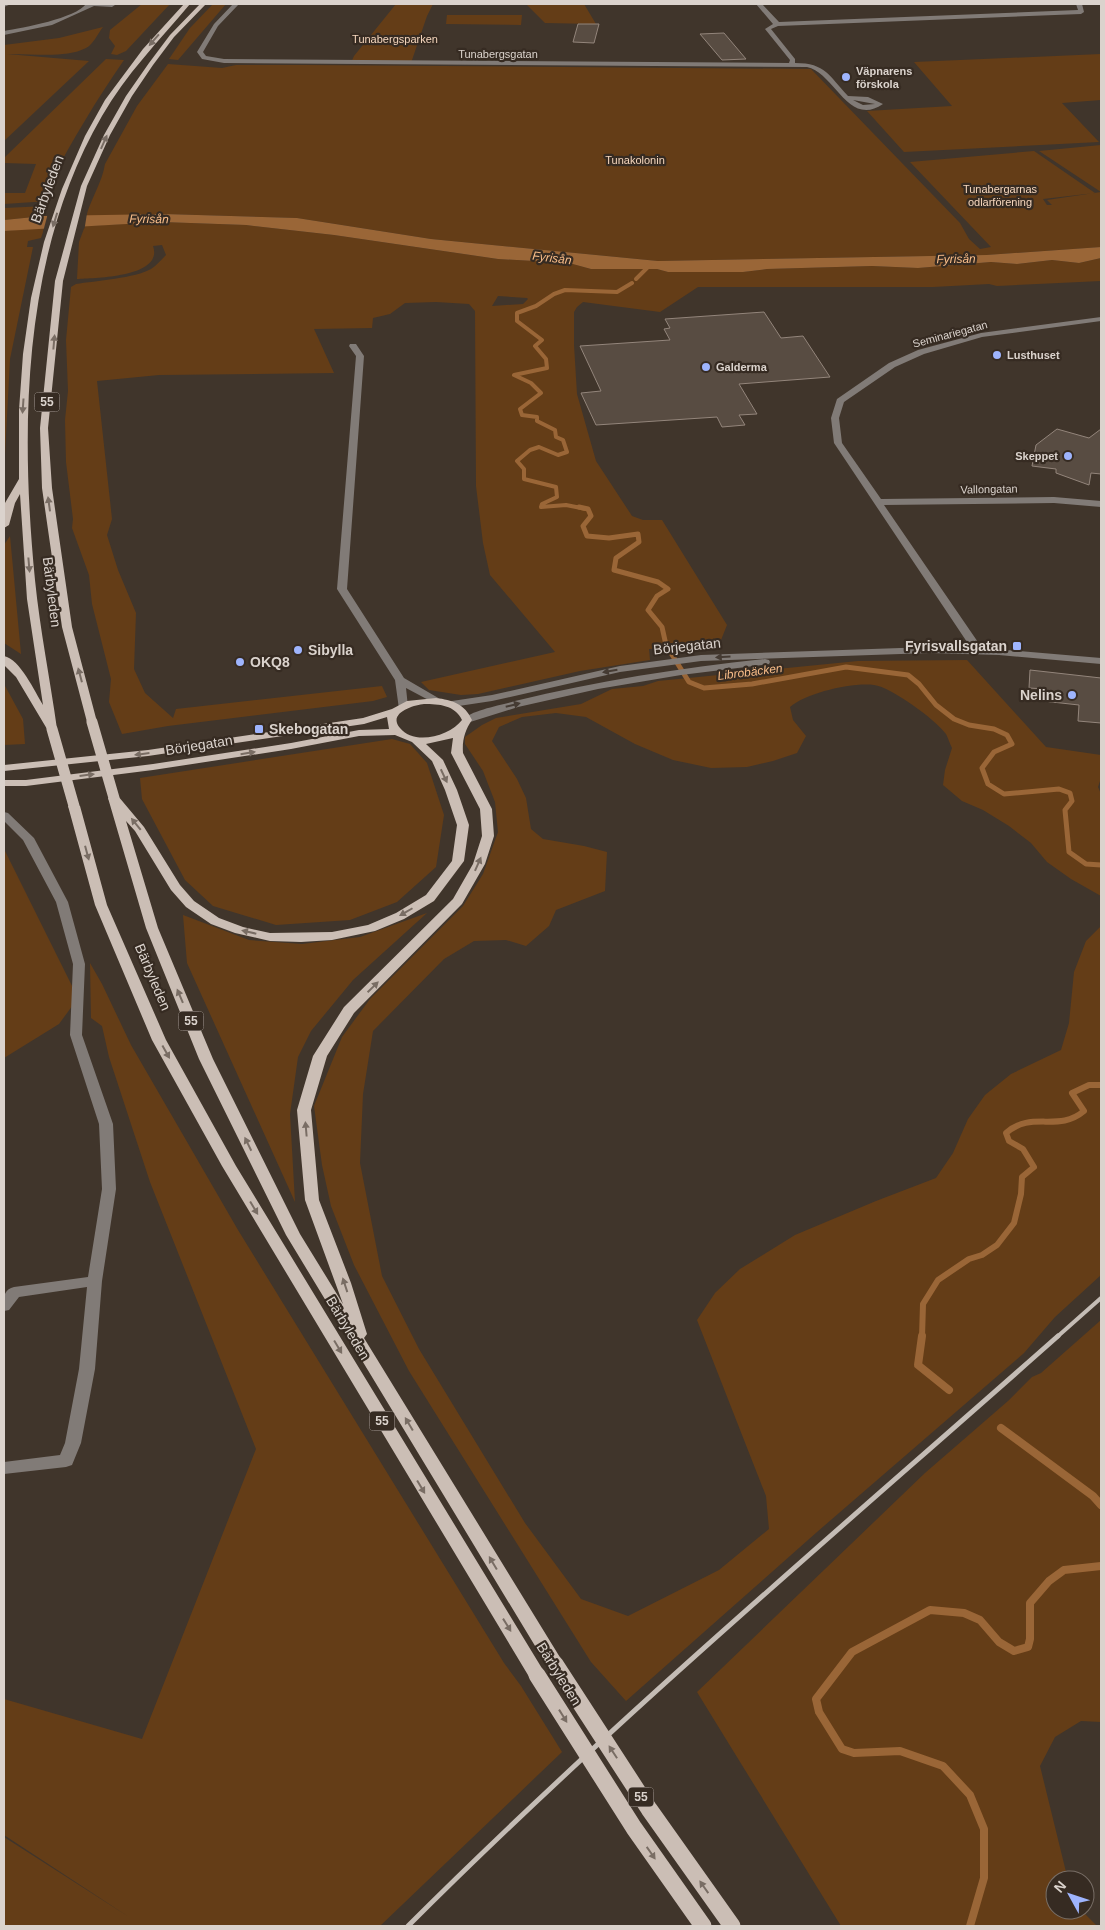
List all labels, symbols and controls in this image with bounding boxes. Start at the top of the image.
one-way arrow [149,33,160,46]
park label: Tunabergsparken [352,33,438,45]
street label: Tunabergsgatan [458,48,538,60]
place label: Väpnarens förskola [856,65,912,90]
marker: Väpnarens förskola [840,71,852,83]
one-way arrow [101,135,109,149]
street label: Bärbyleden [27,153,67,225]
park label: Tunakolonin [605,154,665,166]
park label: Tunabergarnas odlarförening [963,183,1038,208]
water label: Fyrisån [129,212,169,226]
one-way arrow [51,213,59,228]
water label: Fyrisån [532,249,573,267]
water label: Fyrisån [936,252,976,266]
street label: Seminariegatan [911,318,989,350]
one-way arrow [50,334,58,350]
marker: Lusthuset [991,349,1003,361]
place label: Lusthuset [1007,349,1060,361]
marker: Galderma [700,361,712,373]
place label: Galderma [716,361,768,373]
road number: 55 [34,392,60,412]
one-way arrow [19,398,27,414]
place label: Skeppet [1015,450,1058,462]
marker: Skeppet [1062,450,1074,462]
street label: Vallongatan [960,483,1018,495]
one-way arrow [44,495,52,511]
street label: Bärbyleden [40,556,64,628]
one-way arrow [25,557,33,573]
street label: Börjegatan [652,635,722,657]
place label: Fyrisvallsgatan [905,638,1007,654]
marker: Fyrisvallsgatan [1011,640,1023,652]
place label: Sibylla [308,642,353,658]
marker: Sibylla [292,644,304,656]
one-way arrow [715,653,731,661]
place label: OKQ8 [250,654,290,670]
marker: OKQ8 [234,656,246,668]
water label: Librobäcken [717,661,784,683]
one-way arrow [76,667,84,683]
one-way arrow [602,667,618,675]
place label: Nelins [1020,687,1062,703]
marker: Nelins [1066,689,1078,701]
one-way arrow [506,701,521,709]
place label: Skebogatan [269,721,348,737]
marker: Skebogatan [253,723,265,735]
street label: Börjegatan [164,732,234,758]
one-way arrow [240,748,256,756]
one-way arrow [134,750,150,758]
one-way arrow [440,769,449,784]
one-way arrow [79,771,95,779]
one-way arrow [130,818,141,831]
one-way arrow [83,845,91,860]
one-way arrow [474,857,482,871]
one-way arrow [400,907,413,916]
one-way arrow [241,928,256,936]
street label: Bärbyleden [132,941,174,1013]
one-way arrow [367,981,379,993]
one-way arrow [176,989,184,1003]
road number: 55 [178,1011,204,1030]
one-way arrow [162,1045,170,1059]
one-way arrow [302,1120,310,1136]
one-way arrow [244,1137,252,1151]
one-way arrow [250,1202,259,1215]
one-way arrow [340,1277,348,1292]
street label: Bärbyleden [323,1294,373,1362]
one-way arrow [333,1341,342,1354]
road number: 55 [370,1412,394,1430]
one-way arrow [404,1417,414,1430]
one-way arrow [417,1480,426,1493]
one-way arrow [489,1556,498,1569]
one-way arrow [502,1619,511,1632]
street label: Bärbyleden [533,1640,585,1708]
one-way arrow [559,1710,568,1723]
one-way arrow [608,1746,617,1759]
road number: 55 [628,1788,654,1806]
one-way arrow [646,1846,656,1860]
north arrow [1045,1870,1095,1920]
text: N [1051,1878,1069,1896]
one-way arrow [699,1880,709,1893]

